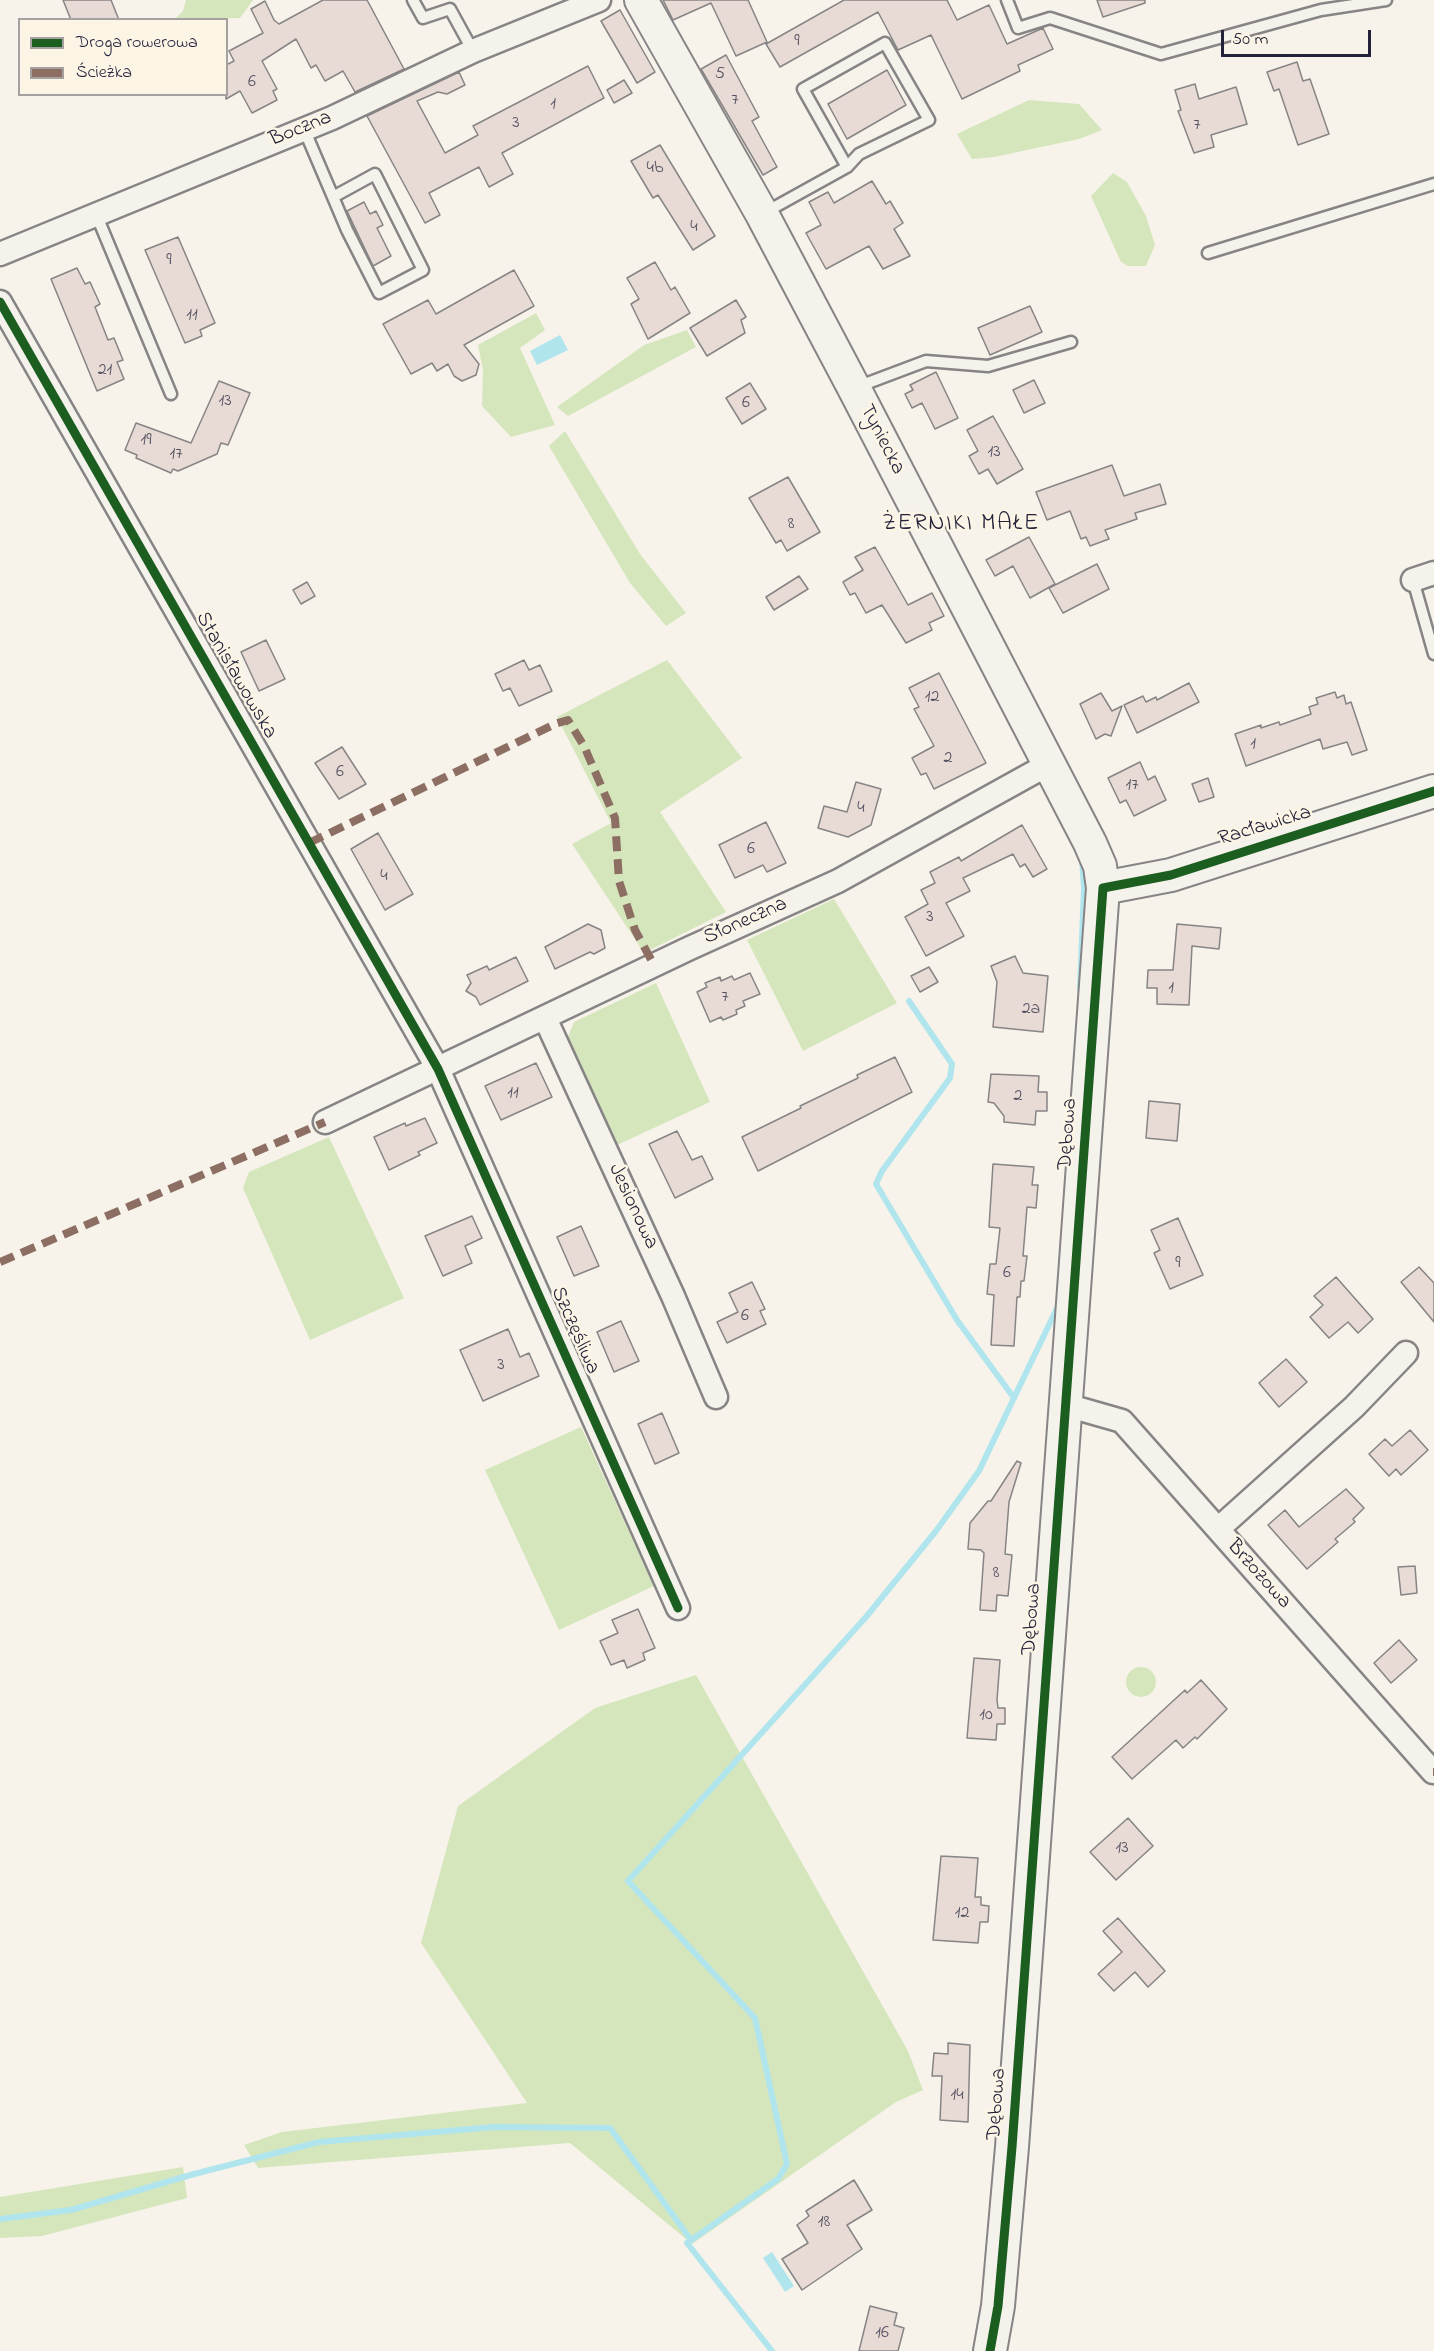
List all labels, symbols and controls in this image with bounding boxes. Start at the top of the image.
legend [18,18,228,96]
scale bar [1224,18,1374,56]
text: 50 m [1232,27,1269,53]
text: Droga rowerowa [76,30,198,56]
house number: 9 [794,31,800,53]
text: Ścieżka [76,60,132,86]
house number: 5 [715,64,725,86]
house number: 6 [248,72,256,94]
house number: 7 [731,90,739,112]
house number: 1 [550,94,556,116]
street label: Boczna [266,106,336,154]
house number: 3 [512,113,520,135]
house number: 7 [1193,115,1201,137]
house number: 4b [647,158,663,180]
house number: 4 [690,217,698,239]
house number: 9 [166,250,172,272]
house number: 11 [186,305,198,327]
house number: 21 [98,360,112,382]
house number: 13 [218,391,232,413]
house number: 6 [742,393,750,415]
street label: Tyniecka [853,401,909,479]
house number: 19 [140,430,152,452]
house number: 13 [987,442,1001,464]
house number: 17 [169,444,183,466]
district label: ŻERNIKI MAŁE [882,511,1040,539]
house number: 8 [788,514,794,536]
street label: Stanisławowska [189,608,281,744]
house number: 12 [925,687,939,709]
house number: 1 [1250,734,1256,756]
house number: 2 [944,748,952,770]
house number: 6 [336,762,344,784]
house number: 17 [1125,775,1139,797]
house number: 4 [857,798,865,820]
street label: Racławicka [1216,801,1314,853]
house number: 6 [747,839,755,861]
house number: 4 [380,866,388,888]
street label: Słoneczna [700,892,792,952]
house number: 3 [926,907,934,929]
house number: 1 [1168,978,1174,1000]
house number: 7 [721,987,729,1009]
house number: 2a [1022,999,1040,1021]
house number: 11 [507,1083,519,1105]
house number: 2 [1014,1086,1022,1108]
street label: Dębowa [1054,1097,1084,1171]
street label: Jesionowa [601,1160,663,1254]
house number: 9 [1175,1253,1181,1275]
house number: 6 [1003,1263,1011,1285]
street label: Szczęśliwa [544,1283,604,1379]
house number: 6 [741,1306,749,1328]
house number: 3 [497,1355,505,1377]
street label: Brzozowa [1220,1535,1296,1615]
house number: 8 [993,1563,999,1585]
street label: Dębowa [1018,1582,1048,1656]
house number: 10 [979,1705,993,1727]
house number: 13 [1115,1838,1129,1860]
house number: 12 [955,1903,969,1925]
street label: Dębowa [983,2067,1013,2141]
house number: 14 [950,2085,964,2107]
house number: 18 [818,2212,830,2234]
house number: 16 [875,2323,889,2345]

